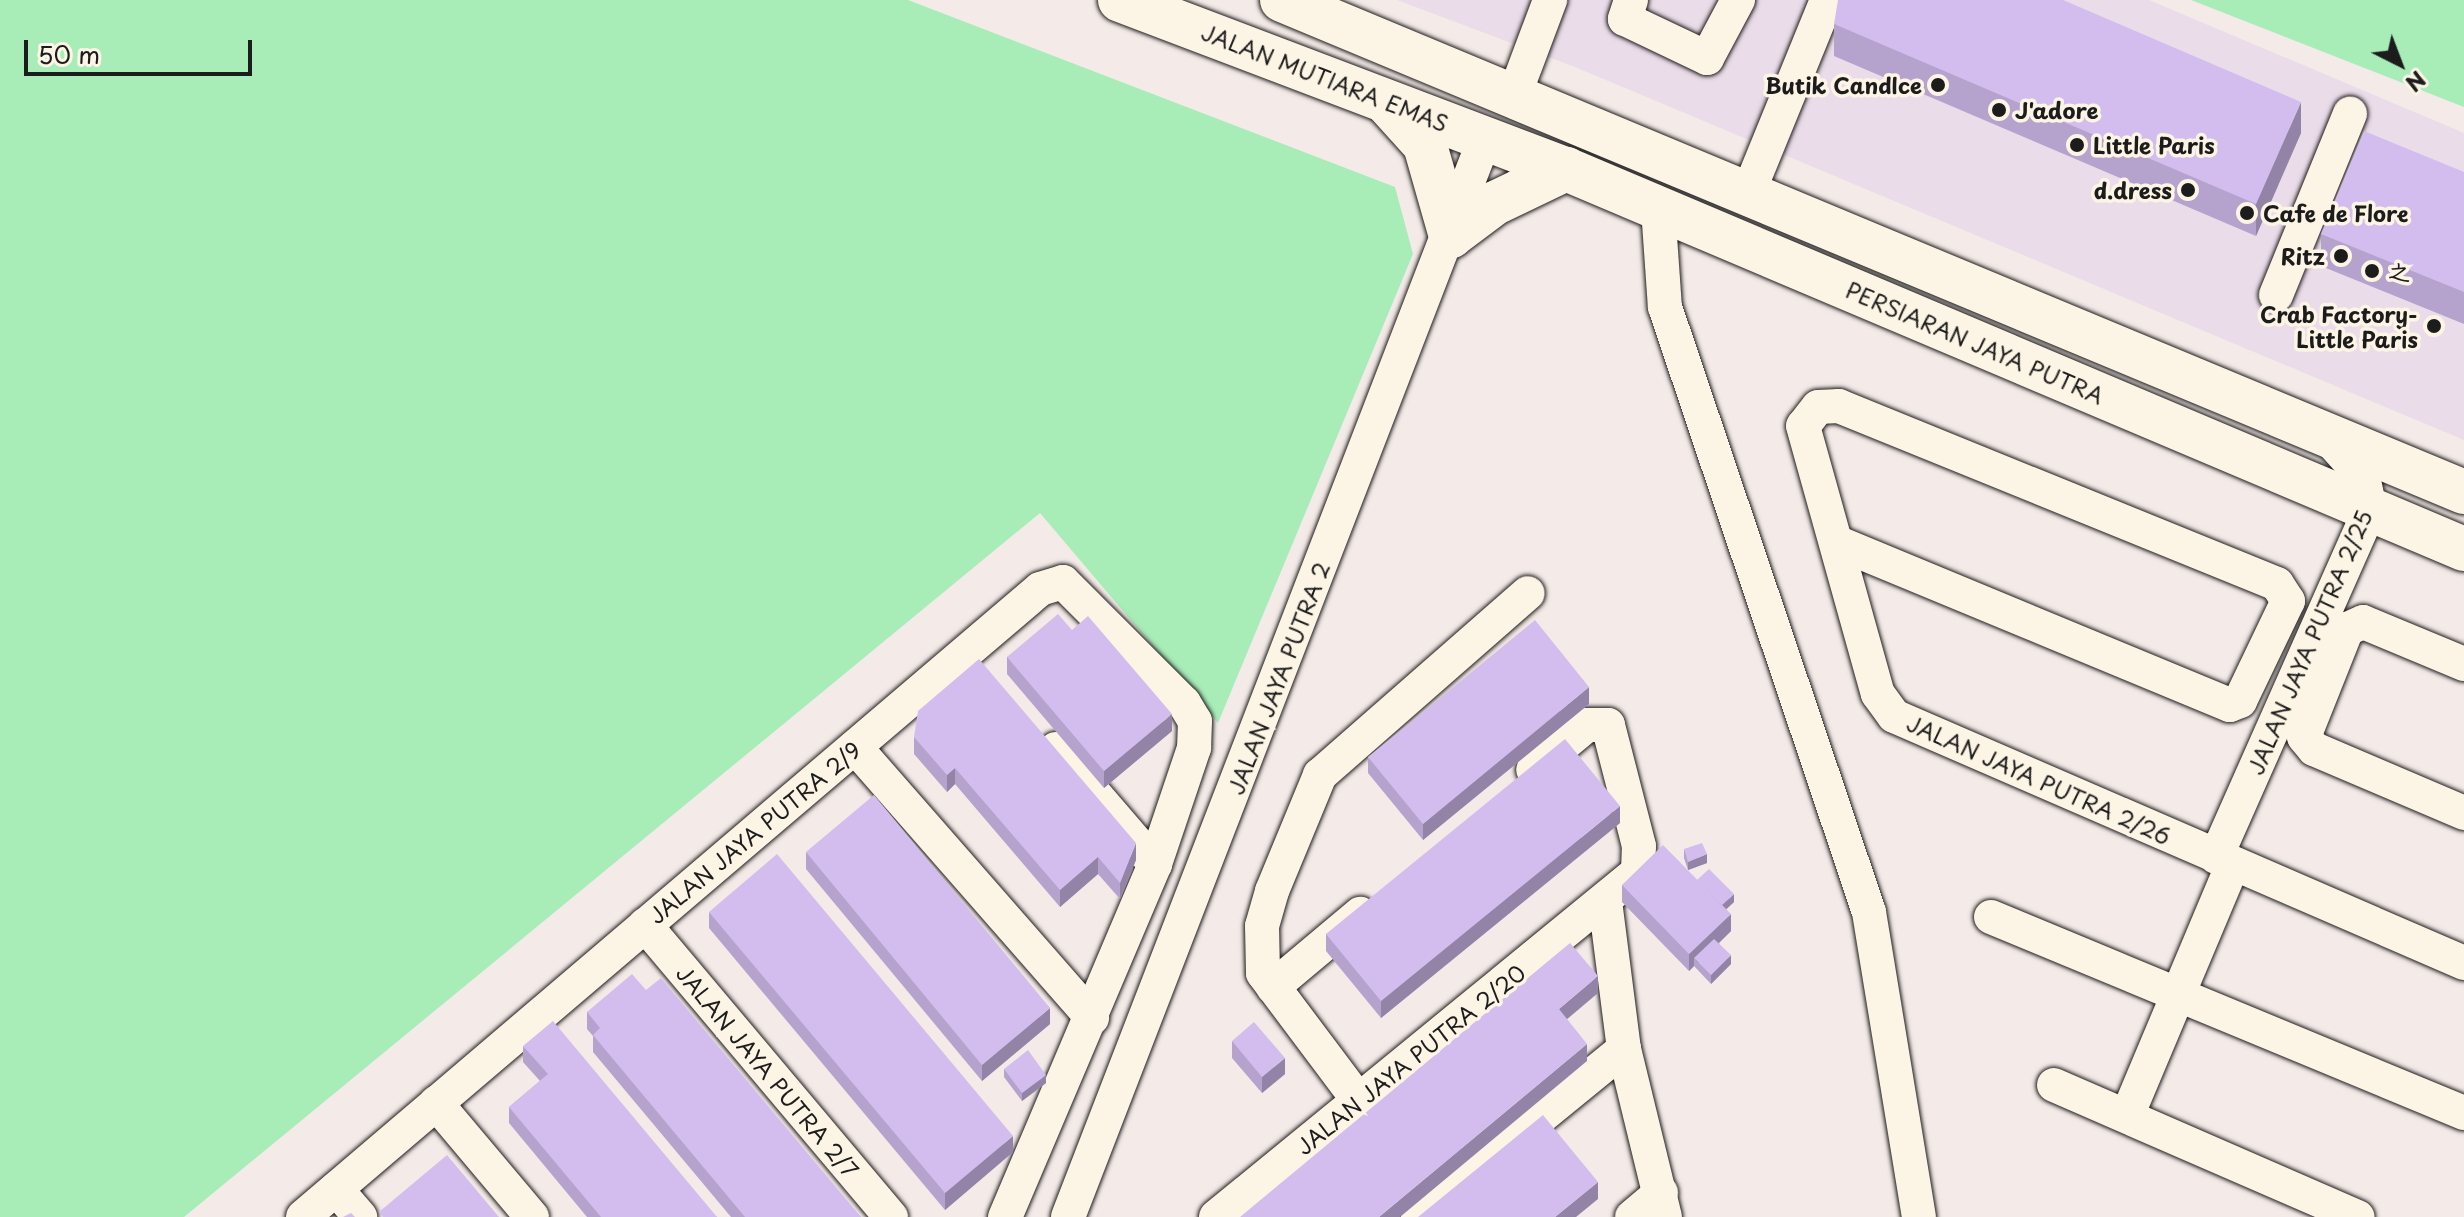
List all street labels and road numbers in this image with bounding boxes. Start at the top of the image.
street label: JALAN MUTIARA EMAS [1198,18,1452,136]
street label: PERSIARAN JAYA PUTRA [1840,275,2110,409]
street label: JALAN JAYA PUTRA 2/25 [2241,506,2377,778]
street label: JALAN JAYA PUTRA 2 [1221,558,1335,798]
street label: JALAN JAYA PUTRA 2/26 [1903,709,2175,849]
street label: JALAN JAYA PUTRA 2/9 [643,735,865,929]
street label: JALAN JAYA PUTRA 2/20 [1290,958,1530,1160]
street label: JALAN JAYA PUTRA 2/7 [671,960,865,1182]

